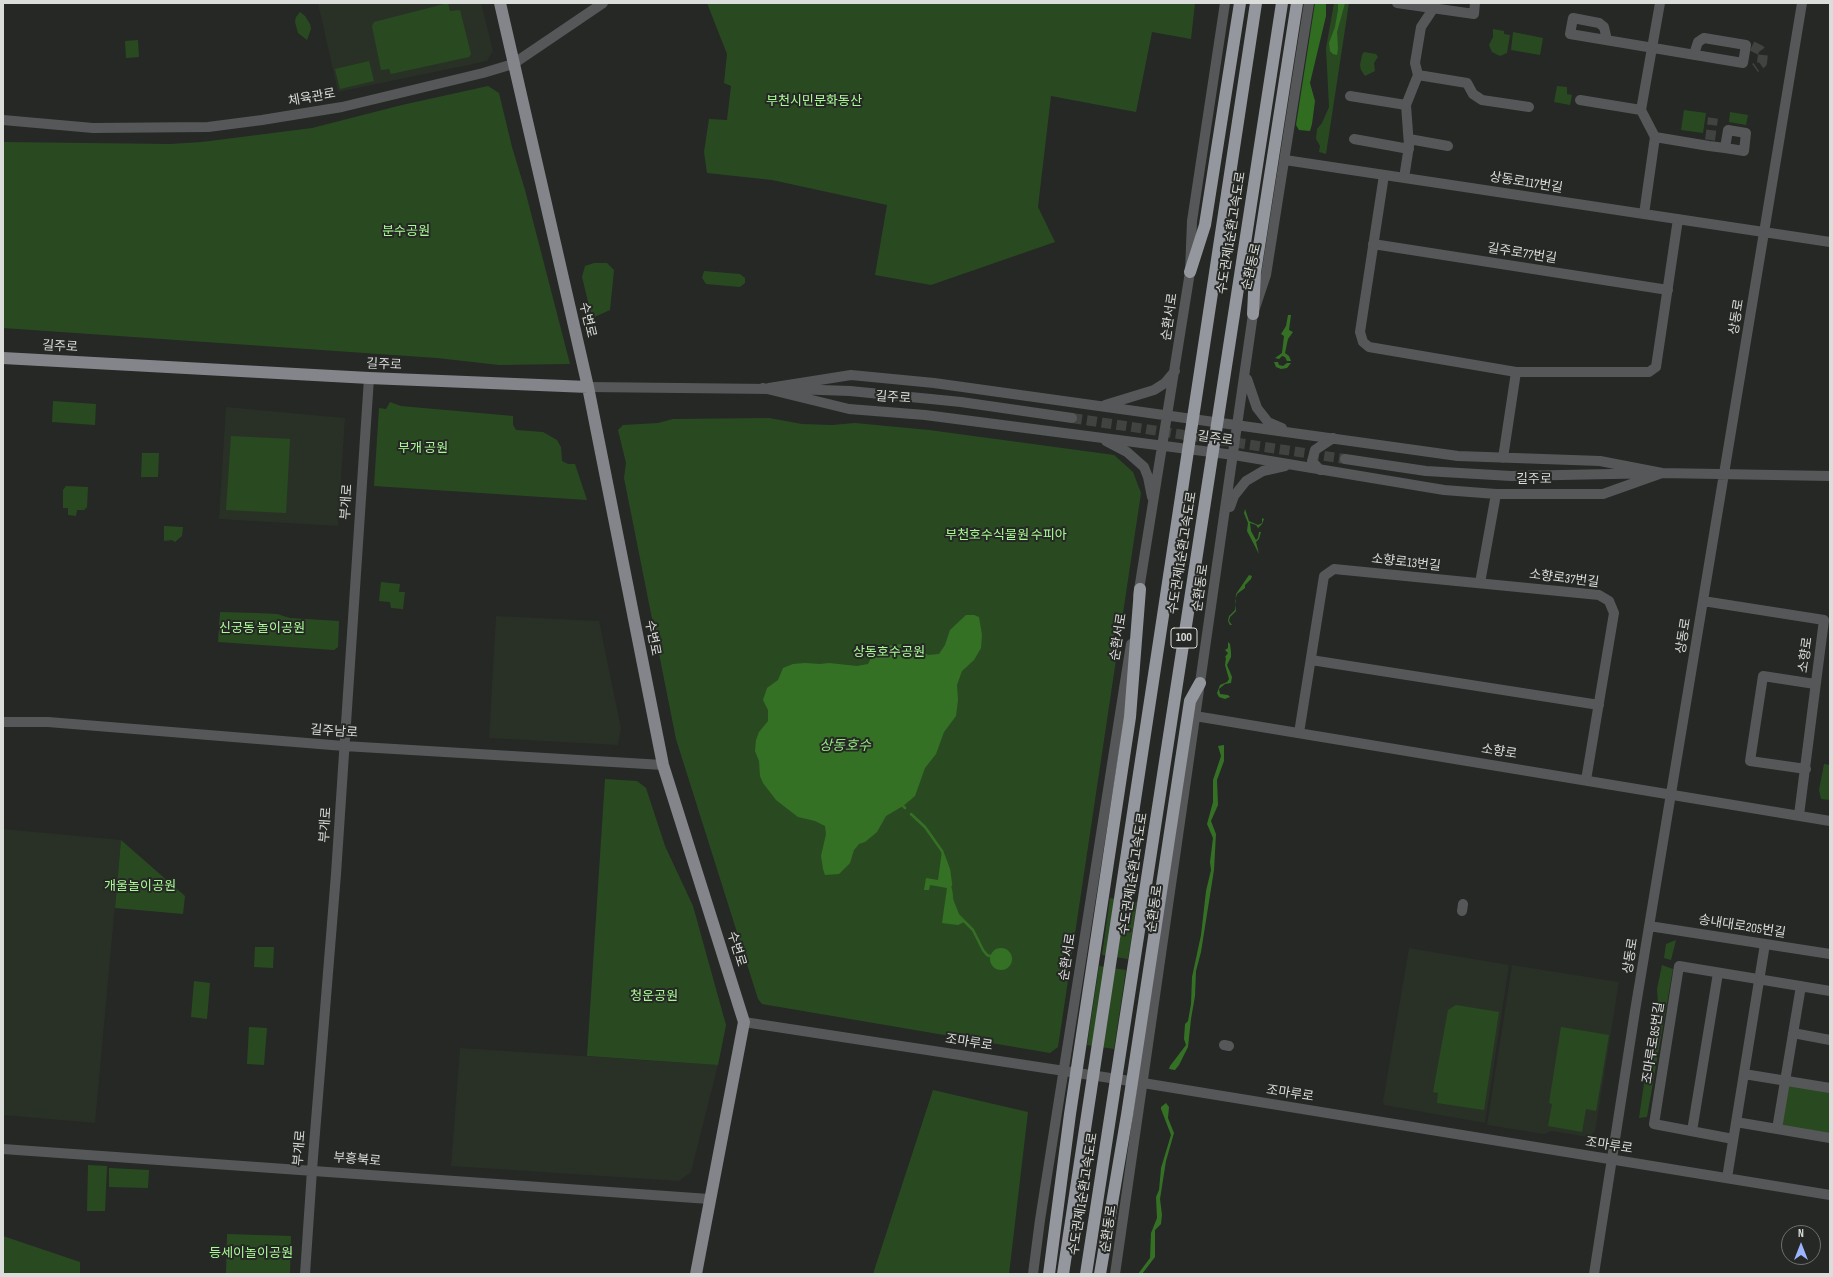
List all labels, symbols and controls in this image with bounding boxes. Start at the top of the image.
street label: 체육관로 [287,86,337,110]
park label: 부천시민문화동산 [766,94,862,110]
street label: 수도권제1순환고속도로 [1215,170,1249,296]
street label: 상동로117번길 [1488,170,1564,196]
park label: 분수공원 [382,224,430,240]
street label: 길주로77번길 [1486,241,1558,267]
street label: 순환동로 [1239,242,1265,292]
street label: 순환서로 [1159,292,1181,342]
street label: 상동로 [1726,298,1748,336]
street label: 수변로 [575,301,599,339]
street label: 길주로 [42,338,78,356]
street label: 길주로 [366,357,402,373]
street label: 길주로 [875,389,911,407]
street label: 길주로 [1196,429,1234,449]
park label: 부개 공원 [398,441,448,457]
street label: 길주로 [1516,472,1552,488]
street label: 부개로 [338,484,356,520]
street label: 수도권제1순환고속도로 [1166,490,1200,616]
park label: 부천호수식물원 수피아 [945,528,1067,544]
street label: 소향로13번길 [1370,552,1442,574]
street label: 순환동로 [1190,563,1212,613]
street label: 소향로37번길 [1528,567,1600,591]
street label: 순환서로 [1108,612,1130,662]
street label: 상동로 [1673,617,1695,655]
street label: 수변로 [641,619,663,657]
park label: 신궁동 놀이공원 [219,621,305,637]
road number: 100 [1171,628,1197,648]
street label: 소향로 [1796,636,1816,674]
park label: 상동호수공원 [853,645,925,661]
street label: 길주남로 [310,723,358,741]
water label: 상동호수 [819,738,871,754]
street label: 소향로 [1480,741,1518,763]
street label: 부개로 [317,807,335,843]
street label: 수도권제1순환고속도로 [1117,811,1151,937]
park label: 개울놀이공원 [104,879,176,895]
street label: 순환동로 [1144,884,1166,934]
street label: 송내대로205번길 [1697,912,1787,942]
street label: 수변로 [723,930,749,968]
street label: 순환서로 [1057,932,1079,982]
street label: 상동로 [1620,937,1642,975]
park label: 청운공원 [630,989,678,1005]
street label: 조마루로85번길 [1640,1001,1668,1085]
street label: 조마루로 [944,1032,994,1054]
street label: 조마루로 [1265,1083,1315,1105]
street label: 부개로 [291,1129,309,1167]
street label: 수도권제1순환고속도로 [1067,1131,1101,1257]
street label: 조마루로 [1584,1135,1634,1157]
street label: 부흥북로 [332,1150,382,1170]
street label: 순환동로 [1098,1204,1120,1254]
north arrow [1781,1225,1821,1265]
text: N [1798,1227,1804,1240]
park label: 등세이놀이공원 [209,1246,293,1262]

